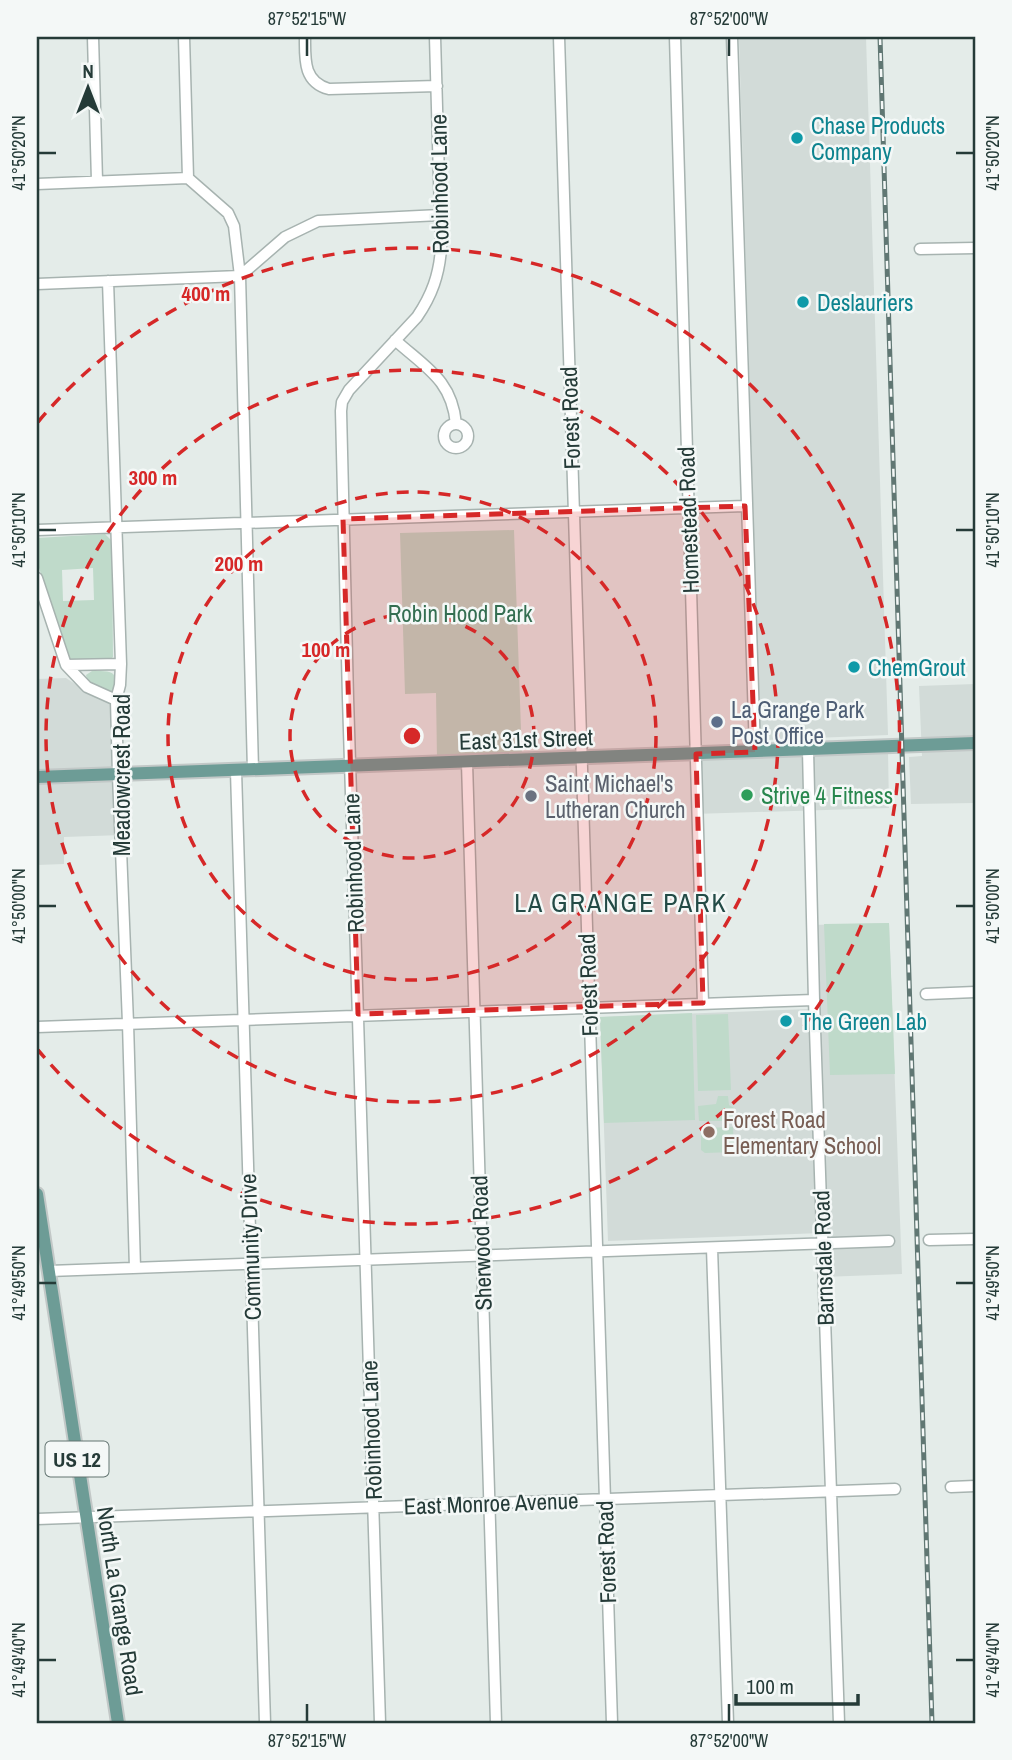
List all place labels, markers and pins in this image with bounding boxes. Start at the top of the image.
place label: Chase Products Company [811,110,945,167]
marker: Chase Products Company [789,130,805,146]
place label: Deslauriers [817,287,913,318]
marker: Deslauriers [795,294,811,310]
place label: ChemGrout [868,652,965,683]
marker: ChemGrout [846,659,862,675]
place label: La Grange Park Post Office [731,694,865,751]
marker: La Grange Park Post Office [709,714,725,730]
centre of rings [400,724,424,748]
place label: Saint Michael's Lutheran Church [545,768,685,825]
place label: Strive 4 Fitness [761,780,893,811]
marker: Strive 4 Fitness [739,787,755,803]
marker: Saint Michael's Lutheran Church [523,788,539,804]
place label: The Green Lab [800,1006,927,1037]
marker: The Green Lab [778,1013,794,1029]
place label: Forest Road Elementary School [723,1104,881,1161]
marker: Forest Road Elementary School [701,1124,717,1140]

